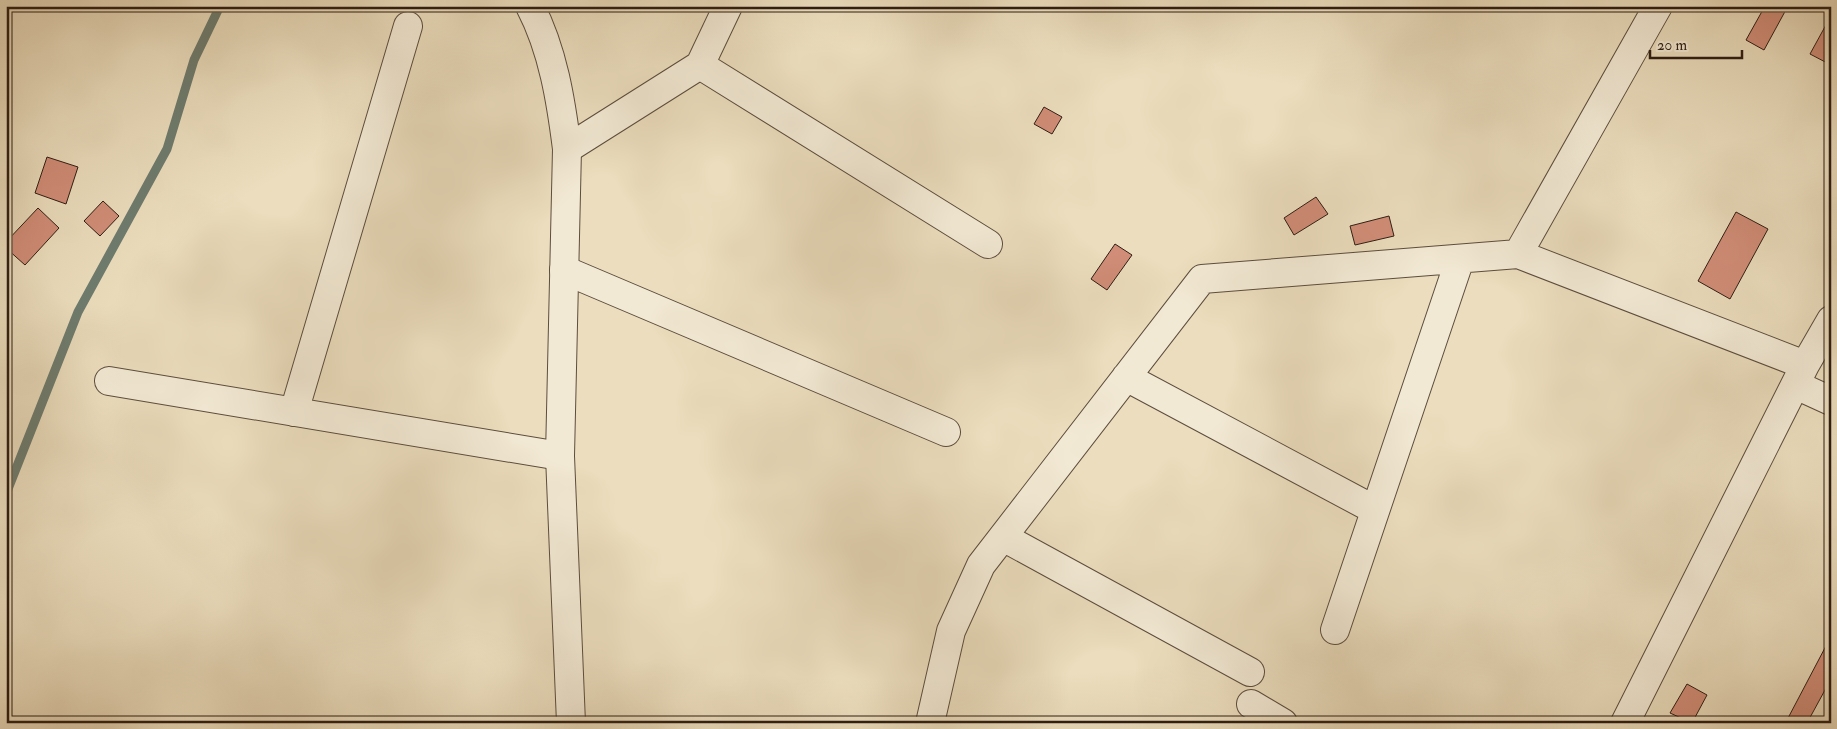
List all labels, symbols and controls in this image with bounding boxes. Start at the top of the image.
scale bar [1650,28,1742,60]
text: 20 m [1657,36,1687,55]

